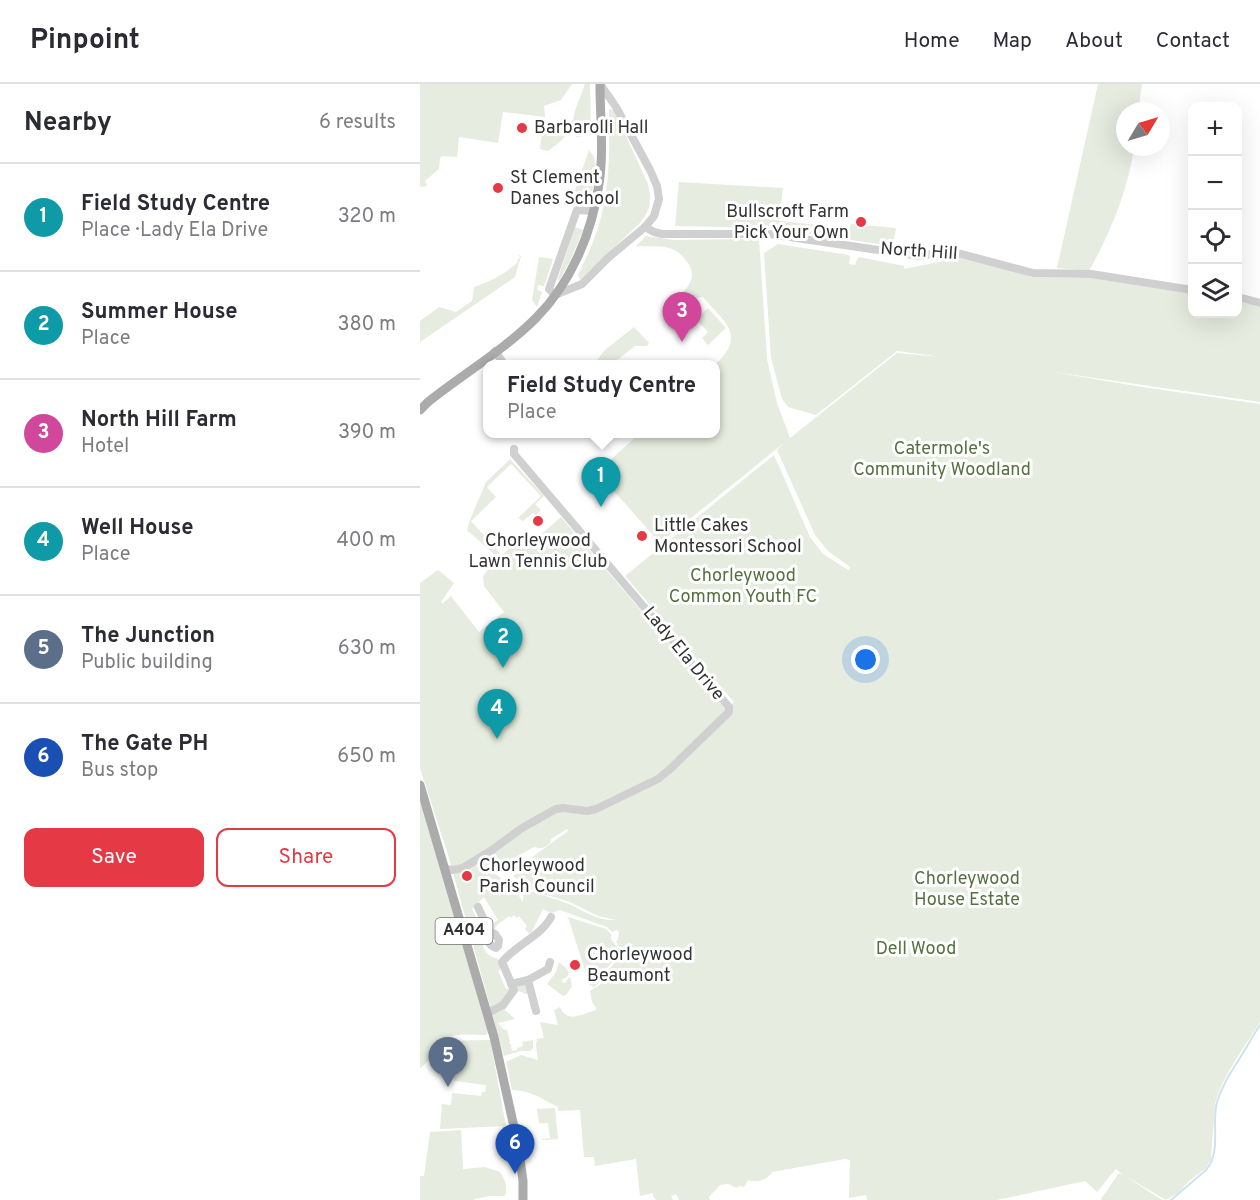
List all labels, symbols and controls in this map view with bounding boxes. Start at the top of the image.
text: Pinpoint [30,23,140,59]
text: Home [904,28,960,55]
text: Map [993,28,1032,55]
text: About [1065,28,1123,55]
text: Contact [1156,28,1230,55]
north arrow [1116,102,1170,156]
map controls [1188,102,1242,318]
button: + [1188,102,1242,156]
text: Nearby [24,107,112,140]
text: 6 results [319,110,396,136]
place label: Barbarolli Hall [534,117,648,140]
marker: Barbarolli Hall [515,121,529,135]
button: − [1188,156,1242,210]
place label: St Clement Danes School [510,167,619,211]
marker: St Clement Danes School [491,181,505,195]
text: Field Study Centre [81,191,270,218]
place label: Bullscroft Farm Pick Your Own [726,201,849,245]
text: 1 [40,204,48,230]
text: 320 m [338,204,396,230]
button: locate [1188,210,1242,264]
marker: Bullscroft Farm Pick Your Own [854,215,868,229]
text: Place · Lady Ela Drive [81,218,268,244]
street label: North Hill [880,238,958,266]
button: layers [1188,264,1242,318]
pin: 3 [662,292,702,342]
text: Summer House [81,299,238,326]
text: 2 [37,312,50,338]
text: 380 m [337,312,396,338]
text: Place [81,326,131,352]
popup [483,360,720,438]
text: Field Study Centre [507,373,696,400]
text: Place [507,400,557,426]
text: North Hill Farm [81,407,237,434]
text: 3 [38,420,50,446]
text: 390 m [338,420,396,446]
text: Hotel [81,434,129,460]
park label: Catermole's Community Woodland [853,438,1031,482]
pin: 1 [582,458,621,507]
marker: Chorleywood Lawn Tennis Club [531,514,545,528]
text: Well House [81,515,193,542]
place label: Little Cakes Montessori School [654,515,802,559]
text: 4 [37,528,50,554]
text: 400 m [336,528,396,554]
marker: Little Cakes Montessori School [635,529,649,543]
place label: Chorleywood Lawn Tennis Club [469,530,607,574]
text: Place [81,542,131,568]
park label: Chorleywood Common Youth FC [669,565,817,609]
street label: Lady Ela Drive [637,602,729,706]
pin: 2 [484,618,523,668]
text: The Junction [81,623,215,650]
text: 5 [37,636,50,662]
text: 630 m [338,636,396,662]
your location [851,645,880,674]
text: Public building [81,650,213,676]
pin: 4 [478,690,517,739]
text: The Gate PH [81,731,208,758]
text: 6 [37,744,50,770]
text: 650 m [337,744,396,770]
text: Bus stop [81,758,158,784]
button: Save [24,828,204,887]
button: Share [216,828,396,887]
place label: Chorleywood Parish Council [479,855,595,899]
park label: Chorleywood House Estate [914,868,1020,912]
marker: Chorleywood Parish Council [460,869,474,883]
road number: A404 [435,918,492,944]
park label: Dell Wood [876,938,956,961]
place label: Chorleywood Beaumont [587,944,693,988]
marker: Chorleywood Beaumont [568,958,582,972]
pin: 5 [429,1038,468,1087]
pin: 6 [496,1124,535,1174]

